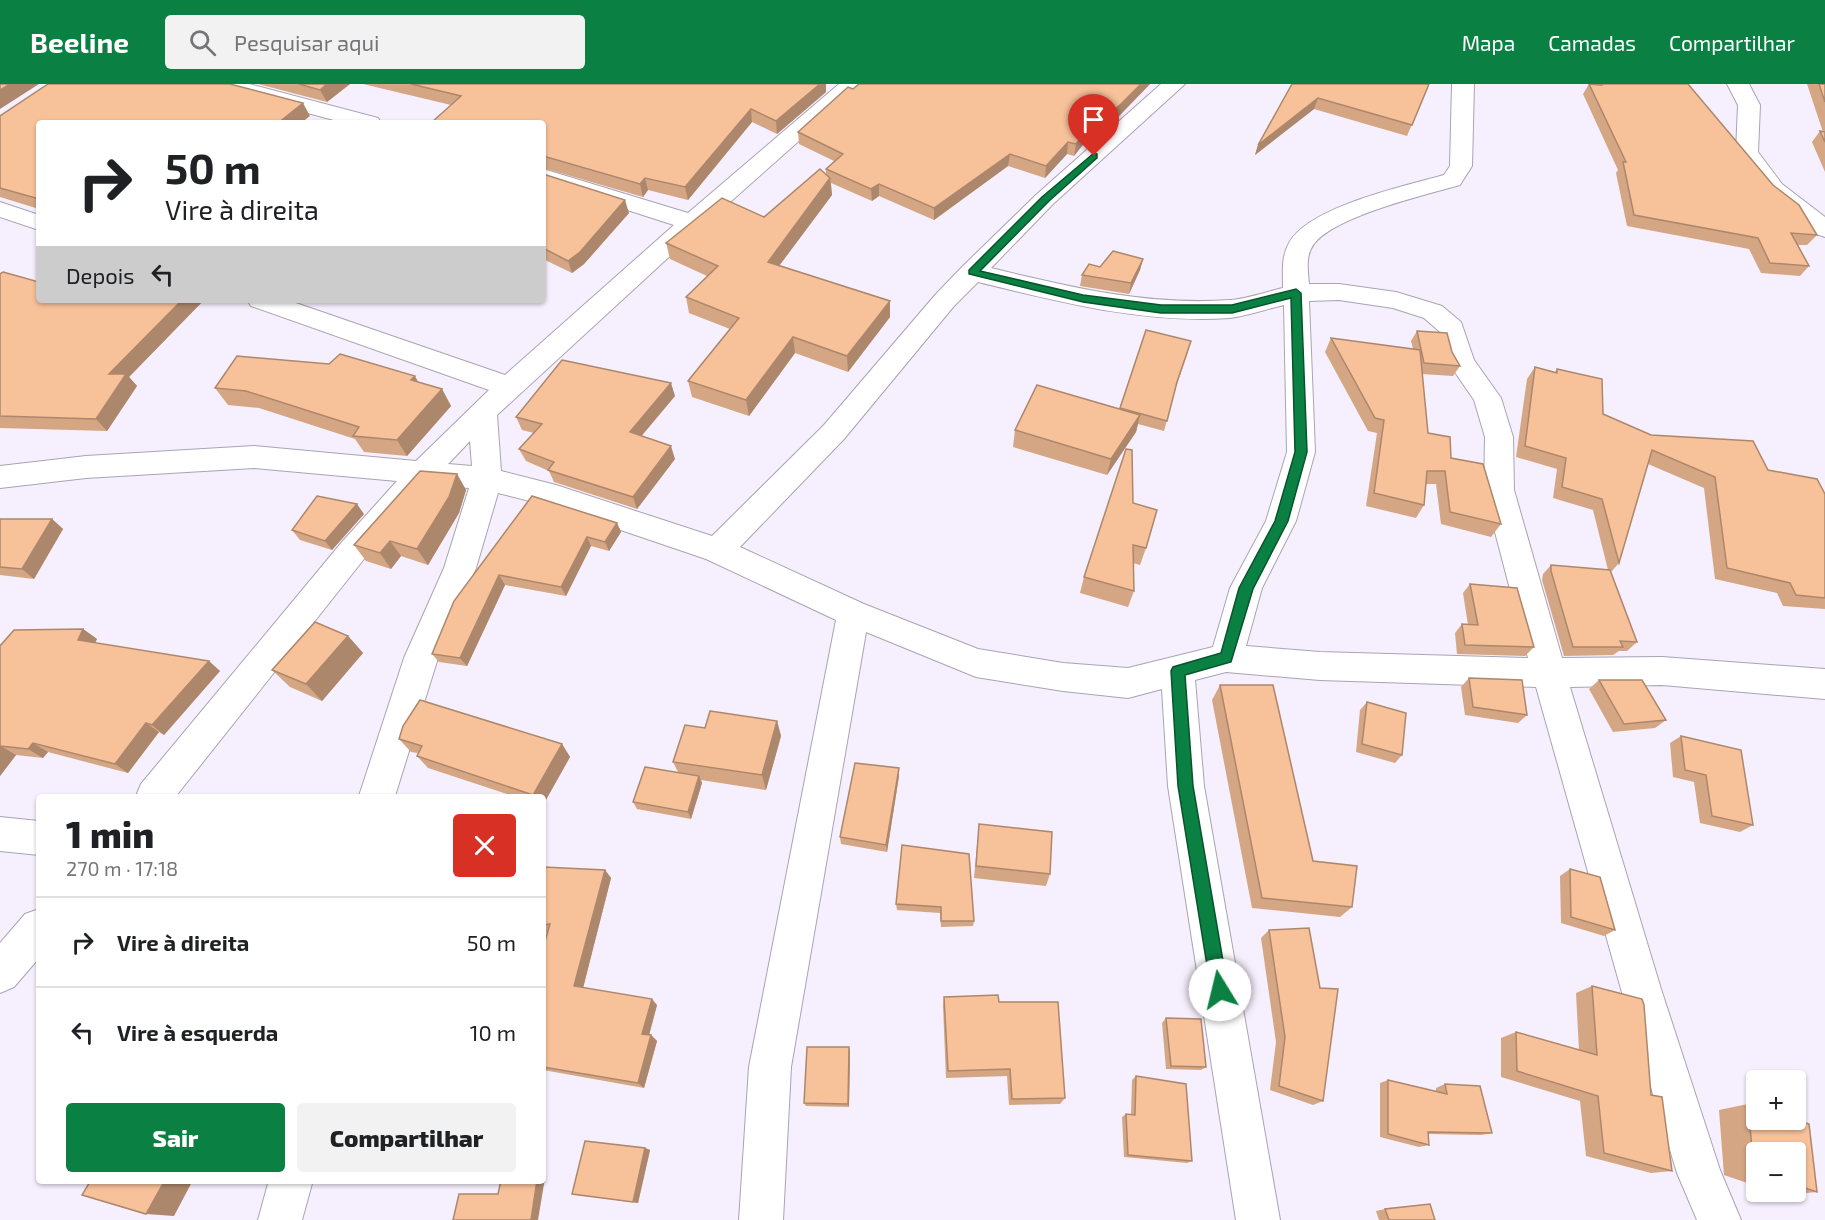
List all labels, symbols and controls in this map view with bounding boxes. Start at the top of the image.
search box [165,15,585,69]
text: Beeline [30,25,129,59]
icon: search [186,26,219,59]
text: Pesquisar aqui [234,29,380,55]
text: Mapa [1462,30,1515,55]
text: Camadas [1548,30,1636,55]
text: Compartilhar [1669,30,1795,55]
pin [1068,94,1119,156]
icon: arrive [1077,103,1110,136]
text: 50 m [165,142,261,192]
icon: right [66,144,144,222]
text: Vire à direita [165,193,319,225]
icon: left [146,258,179,291]
text: Depois [66,262,134,288]
text: 1 min [66,812,154,855]
button: close [453,814,516,877]
text: 270 m · 17:18 [66,856,178,880]
icon: right [66,926,99,959]
text: Vire à direita [117,929,249,955]
text: 50 m [467,929,516,955]
position arrow [1188,958,1252,1022]
icon: left [66,1016,99,1049]
text: Vire à esquerda [117,1019,278,1045]
text: 10 m [470,1019,516,1045]
map controls [1746,1070,1806,1202]
button: + [1746,1070,1806,1130]
button: Sair [66,1103,285,1172]
button: Compartilhar [297,1103,516,1172]
button: − [1746,1142,1806,1202]

